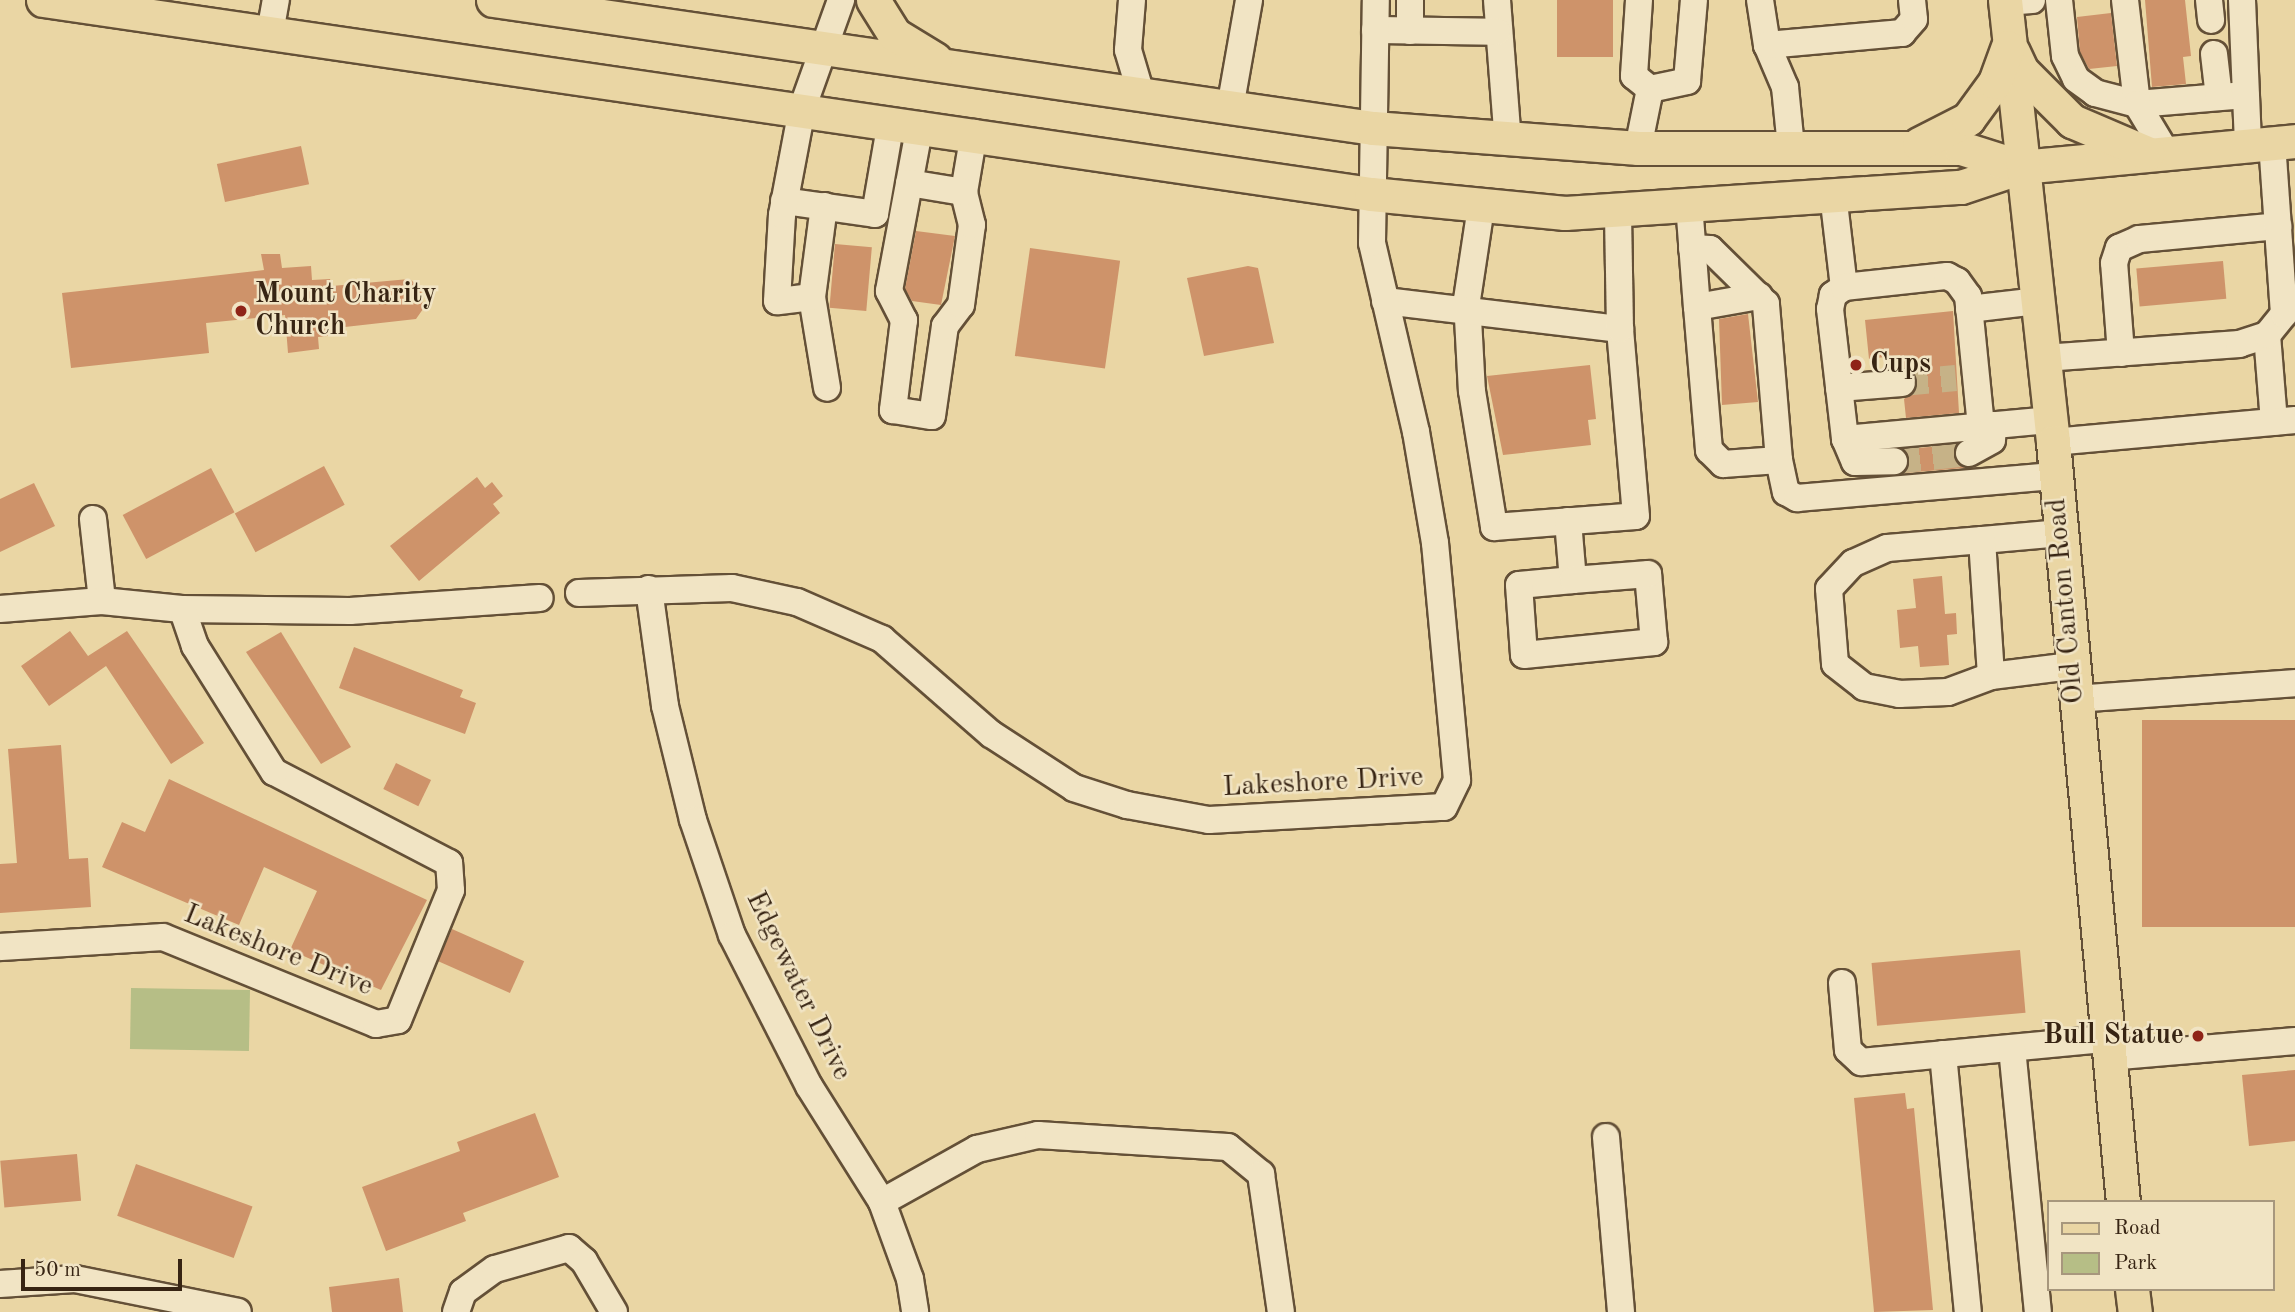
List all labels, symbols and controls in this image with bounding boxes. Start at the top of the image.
place label: Mount Charity Church [255,278,437,344]
marker: Mount Charity Church [233,303,249,319]
place label: Cups [1870,348,1931,382]
marker: Cups [1848,357,1864,373]
street label: Old Canton Road [2040,497,2092,705]
street label: Lakeshore Drive [1222,761,1424,805]
street label: Edgewater Drive [738,886,858,1086]
street label: Lakeshore Drive [179,898,377,1004]
place label: Bull Statue [2043,1019,2184,1053]
marker: Bull Statue [2190,1028,2206,1044]
legend [2046,1200,2274,1291]
text: Road [2114,1218,2161,1239]
scale bar [24,1246,186,1290]
text: Park [2114,1253,2157,1274]
text: 50 m [34,1260,81,1281]

